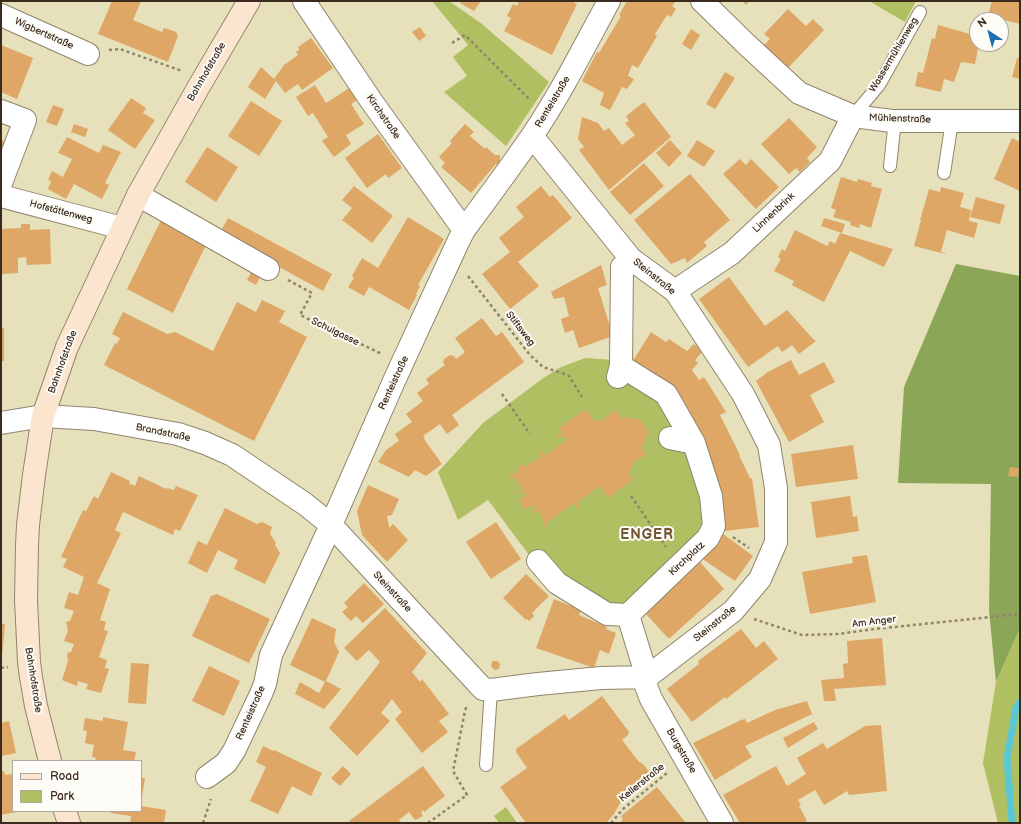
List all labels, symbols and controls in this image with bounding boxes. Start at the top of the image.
north arrow [969,12,1009,52]
street label: Wassermühlenweg [867,15,921,95]
text: N [975,15,989,30]
street label: Wigbertstraße [13,16,75,52]
street label: Bahnhofstraße [185,40,229,104]
street label: Renteistraße [533,74,573,130]
street label: Kirchstraße [363,92,403,142]
street label: Mühlenstraße [869,112,931,126]
street label: Linnenbrink [750,190,798,236]
street label: Hofstättenweg [28,198,94,226]
street label: Steinstraße [630,256,678,298]
street label: Stiftsweg [503,309,537,349]
street label: Schulgasse [309,315,361,349]
street label: Bahnhofstraße [46,329,80,395]
street label: Renteistraße [376,354,412,412]
street label: Brandstraße [134,421,192,445]
district label: ENGER [620,527,674,543]
street label: Kirchplatz [667,539,707,579]
street label: Steinstraße [370,569,414,615]
street label: Steinstraße [691,603,739,645]
street label: Am Anger [851,613,897,631]
street label: Bahnhofstraße [22,646,44,714]
street label: Renteistraße [234,684,268,742]
street label: Burgstraße [663,726,699,776]
legend [12,760,142,812]
street label: Kellerstraße [617,761,667,805]
text: Road [50,769,79,784]
text: Park [50,789,74,804]

